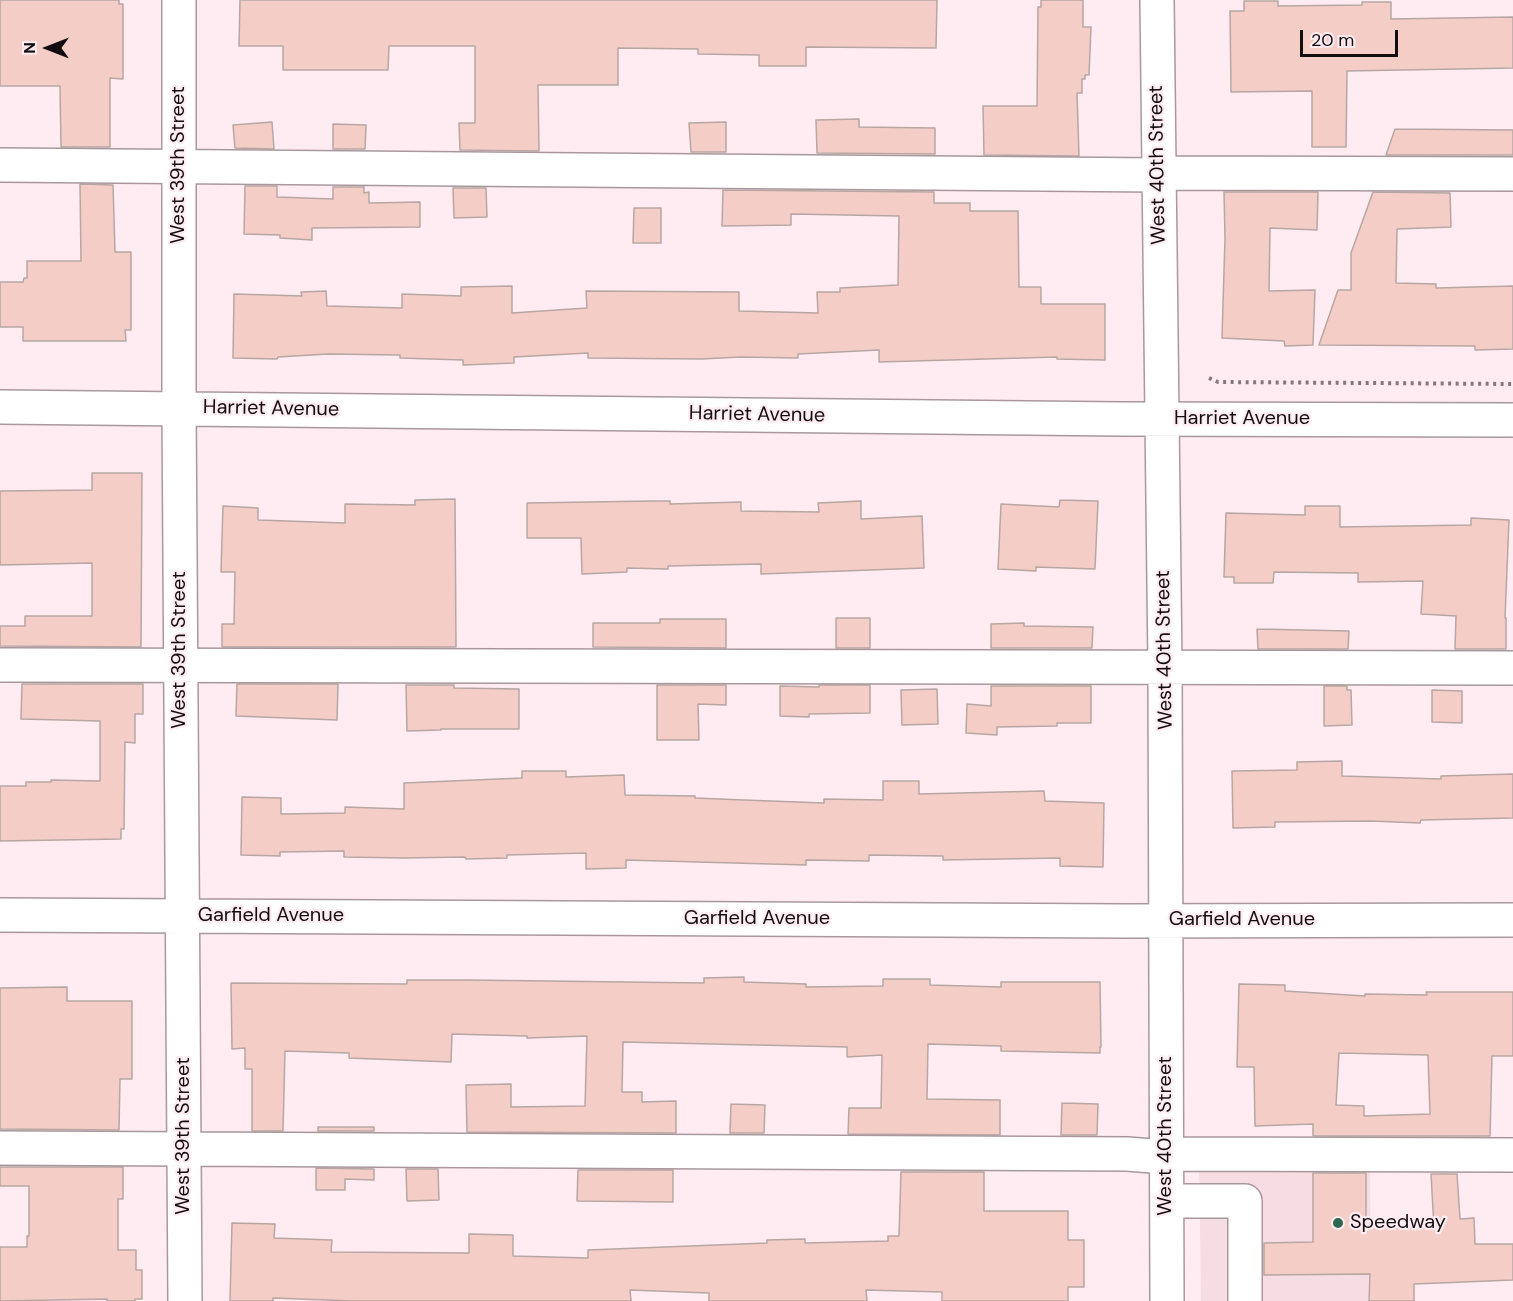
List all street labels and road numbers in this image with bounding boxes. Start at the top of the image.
street label: West 40th Street [1145,85,1171,245]
street label: West 39th Street [167,86,191,244]
street label: Harriet Avenue [203,396,339,422]
street label: Harriet Avenue [689,402,825,428]
street label: Harriet Avenue [1174,407,1310,431]
street label: West 40th Street [1152,570,1178,730]
street label: West 39th Street [168,571,192,729]
street label: Garfield Avenue [198,904,344,928]
street label: Garfield Avenue [684,907,830,931]
street label: Garfield Avenue [1169,908,1315,932]
street label: West 40th Street [1154,1056,1178,1216]
street label: West 39th Street [172,1057,196,1215]

